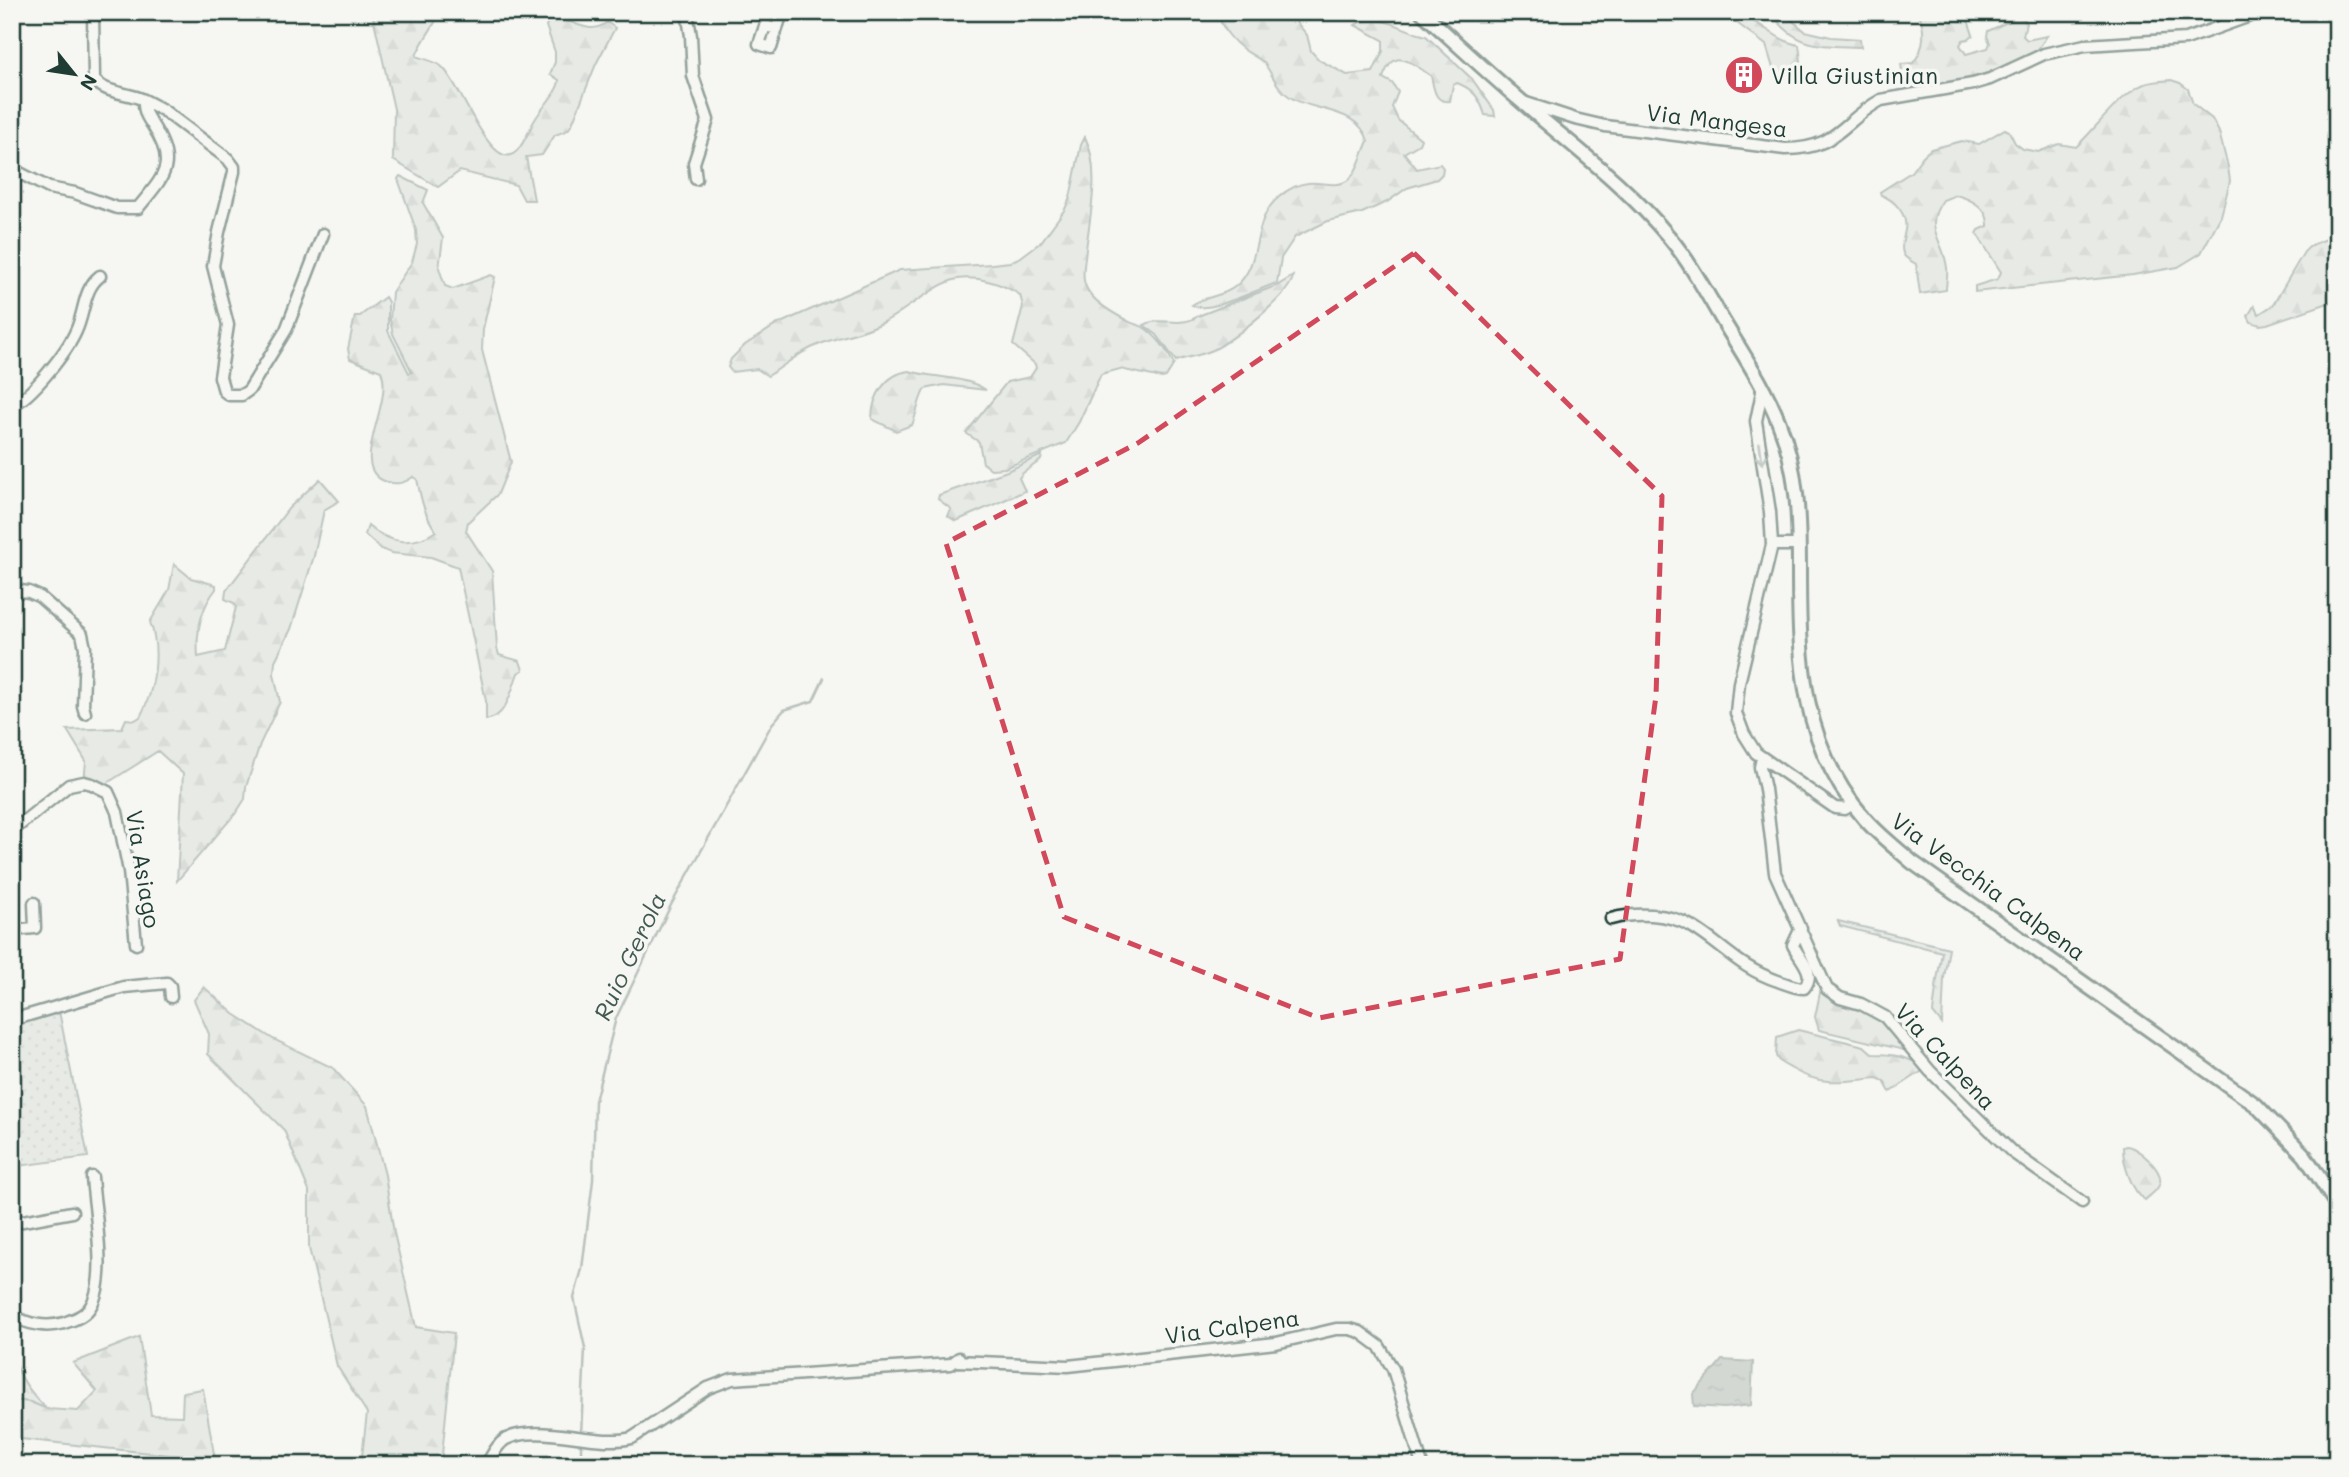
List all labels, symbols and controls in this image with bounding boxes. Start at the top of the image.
north arrow [38,38,108,108]
building icon: Villa Giustinian [1723,54,1765,96]
place label: Villa Giustinian [1771,60,1938,90]
text: N [75,70,104,95]
street label: Via Mangesa [1645,96,1789,144]
one-way arrow [1755,442,1768,465]
street label: Via Vecchia Calpena [1886,805,2092,967]
street label: Via Asiago [120,808,168,930]
water label: Ruio Gerola [586,887,672,1025]
street label: Via Calpena [1889,996,2003,1116]
street label: Via Calpena [1163,1302,1301,1350]

